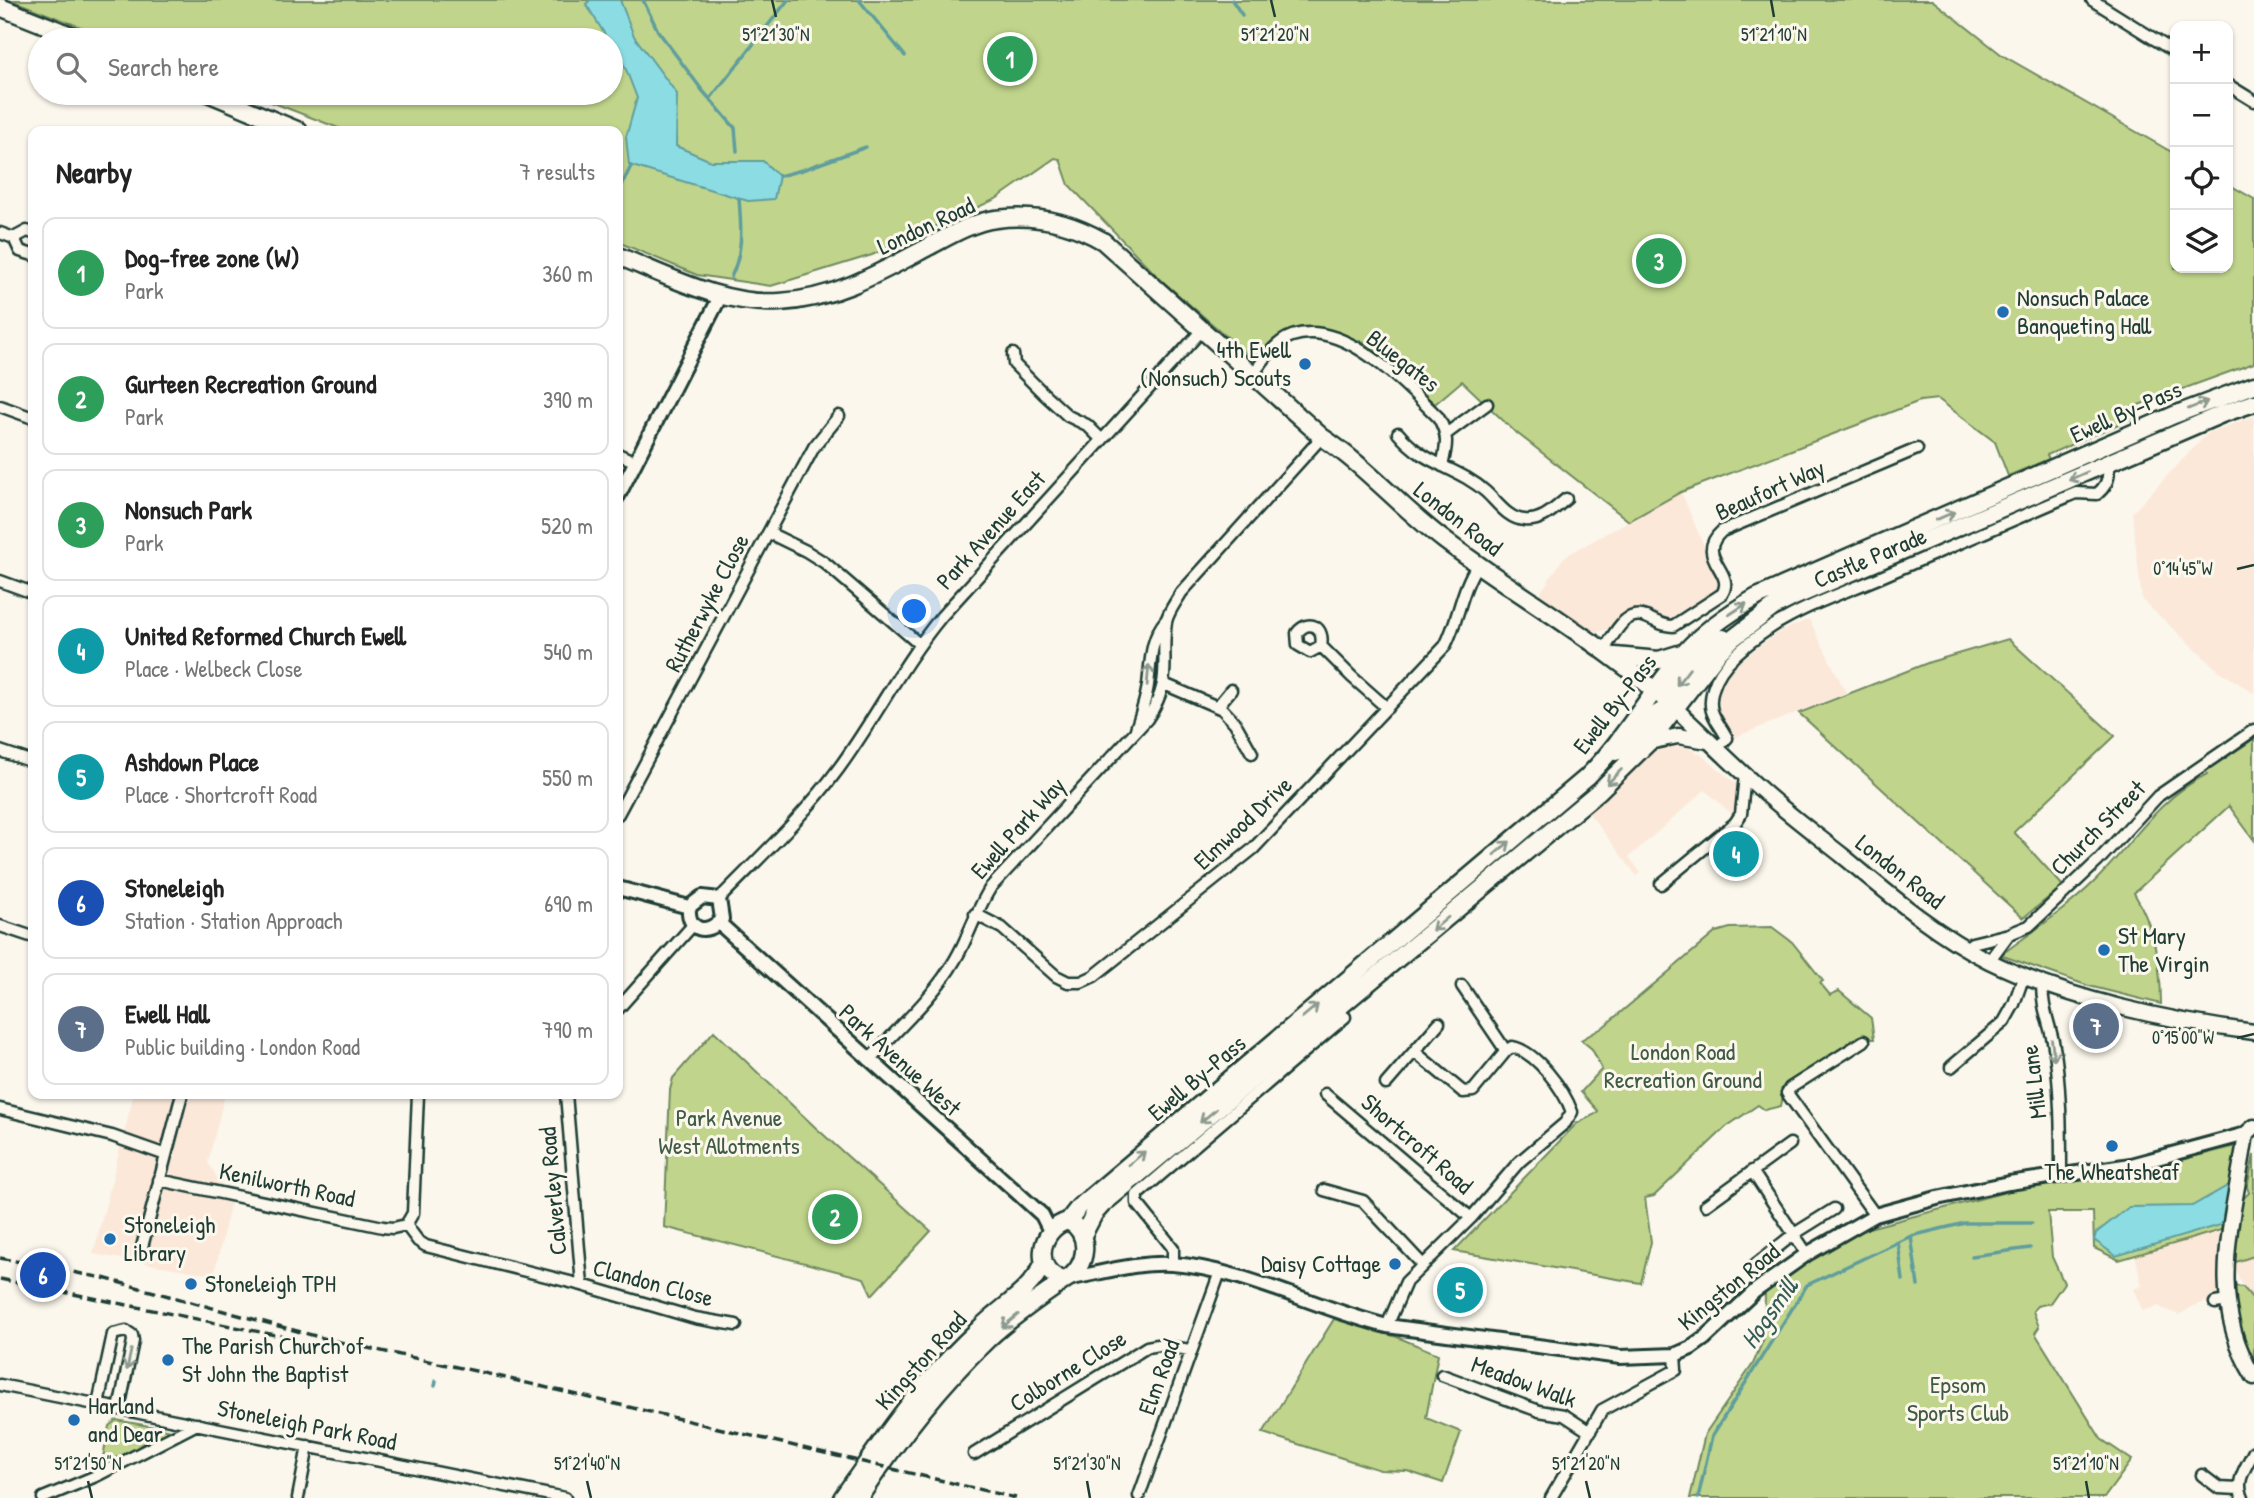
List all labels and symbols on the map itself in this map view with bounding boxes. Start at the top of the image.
text: 51°21'30"N [742,22,810,47]
text: 51°21'20"N [1241,22,1309,47]
text: 51°21'10"N [1741,22,1807,47]
pin: 1 [987,33,1033,85]
street label: London Road [872,189,980,262]
pin: 3 [1636,235,1682,287]
place label: Nonsuch Palace Banqueting Hall [2017,281,2152,341]
marker: Nonsuch Palace Banqueting Hall [1995,304,2011,320]
street label: Bluegates [1360,321,1447,399]
place label: 4th Ewell (Nonsuch) Scouts [1140,333,1292,393]
marker: 4th Ewell (Nonsuch) Scouts [1297,356,1313,372]
street label: Ewell By-Pass [2065,372,2186,450]
one-way arrow [2187,397,2209,410]
street label: Beaufort Way [1710,451,1829,527]
street label: Park Avenue East [928,463,1053,596]
one-way arrow [2068,470,2089,483]
street label: London Road [1408,474,1510,563]
one-way arrow [1934,509,1955,522]
street label: Castle Parade [1808,519,1932,595]
street label: Rutherwyke Close [656,528,756,677]
text: 0°14'45"W [2153,556,2213,581]
your location [897,594,931,628]
one-way arrow [1728,602,1747,616]
street label: Ewell By-Pass [1565,647,1663,760]
one-way arrow [1142,664,1155,687]
one-way arrow [1676,667,1691,685]
street label: Elmwood Drive [1186,768,1299,876]
street label: Ewell Park Way [963,769,1072,885]
one-way arrow [1605,769,1622,786]
street label: Church Street [2043,772,2153,882]
street label: London Road [1850,827,1952,916]
pin: 4 [1713,828,1759,880]
one-way arrow [1493,840,1511,856]
one-way arrow [1431,916,1449,932]
place label: St Mary The Virgin [2118,919,2209,979]
marker: St Mary The Virgin [2096,942,2112,958]
street label: Park Avenue West [833,996,969,1123]
pin: 7 [2073,1000,2119,1052]
one-way arrow [1301,1003,1319,1019]
text: 0°15'00"W [2152,1025,2214,1050]
street label: Ewell By-Pass [1141,1027,1252,1128]
park label: London Road Recreation Ground [1604,1035,1762,1095]
one-way arrow [2047,1038,2060,1061]
street label: Mill Lane [2013,1043,2053,1121]
street label: Shortcroft Road [1355,1086,1480,1201]
park label: Park Avenue West Allotments [658,1101,800,1161]
one-way arrow [1200,1109,1218,1124]
street label: Calverley Road [530,1126,574,1256]
marker: The Wheatsheaf [2104,1138,2120,1154]
one-way arrow [1127,1150,1145,1166]
street label: Kenilworth Road [216,1154,358,1214]
place label: The Wheatsheaf [2044,1155,2180,1187]
pin: 2 [812,1191,858,1243]
place label: Stoneleigh Library [124,1208,215,1268]
marker: Stoneleigh Library [102,1231,118,1247]
street label: Kingston Road [1671,1235,1786,1337]
place label: Daisy Cottage [1261,1247,1381,1279]
pin: 6 [20,1249,66,1301]
street label: Clandon Close [590,1251,717,1314]
marker: Daisy Cottage [1387,1256,1403,1272]
pin: 5 [1437,1264,1483,1316]
place label: Stoneleigh TPH [205,1267,336,1299]
water label: Hogsmill [1732,1269,1807,1356]
marker: Stoneleigh TPH [183,1276,199,1292]
street label: Kingston Road [867,1304,973,1416]
one-way arrow [1002,1313,1020,1329]
street label: Colborne Close [1003,1321,1132,1419]
place label: The Parish Church of St John the Baptist [182,1329,364,1389]
street label: Elm Road [1130,1334,1186,1419]
street label: Meadow Walk [1467,1347,1581,1415]
one-way arrow [122,1348,136,1371]
marker: The Parish Church of St John the Baptist [160,1352,176,1368]
park label: Epsom Sports Club [1907,1368,2009,1428]
place label: Harland and Dear [88,1389,163,1449]
street label: Stoneleigh Park Road [215,1391,400,1457]
marker: Harland and Dear [66,1412,82,1428]
text: 51°21'50"N [55,1451,121,1476]
text: 51°21'40"N [554,1451,620,1476]
text: 51°21'30"N [1053,1451,1121,1476]
text: 51°21'20"N [1552,1451,1620,1476]
text: 51°21'10"N [2053,1451,2119,1476]

